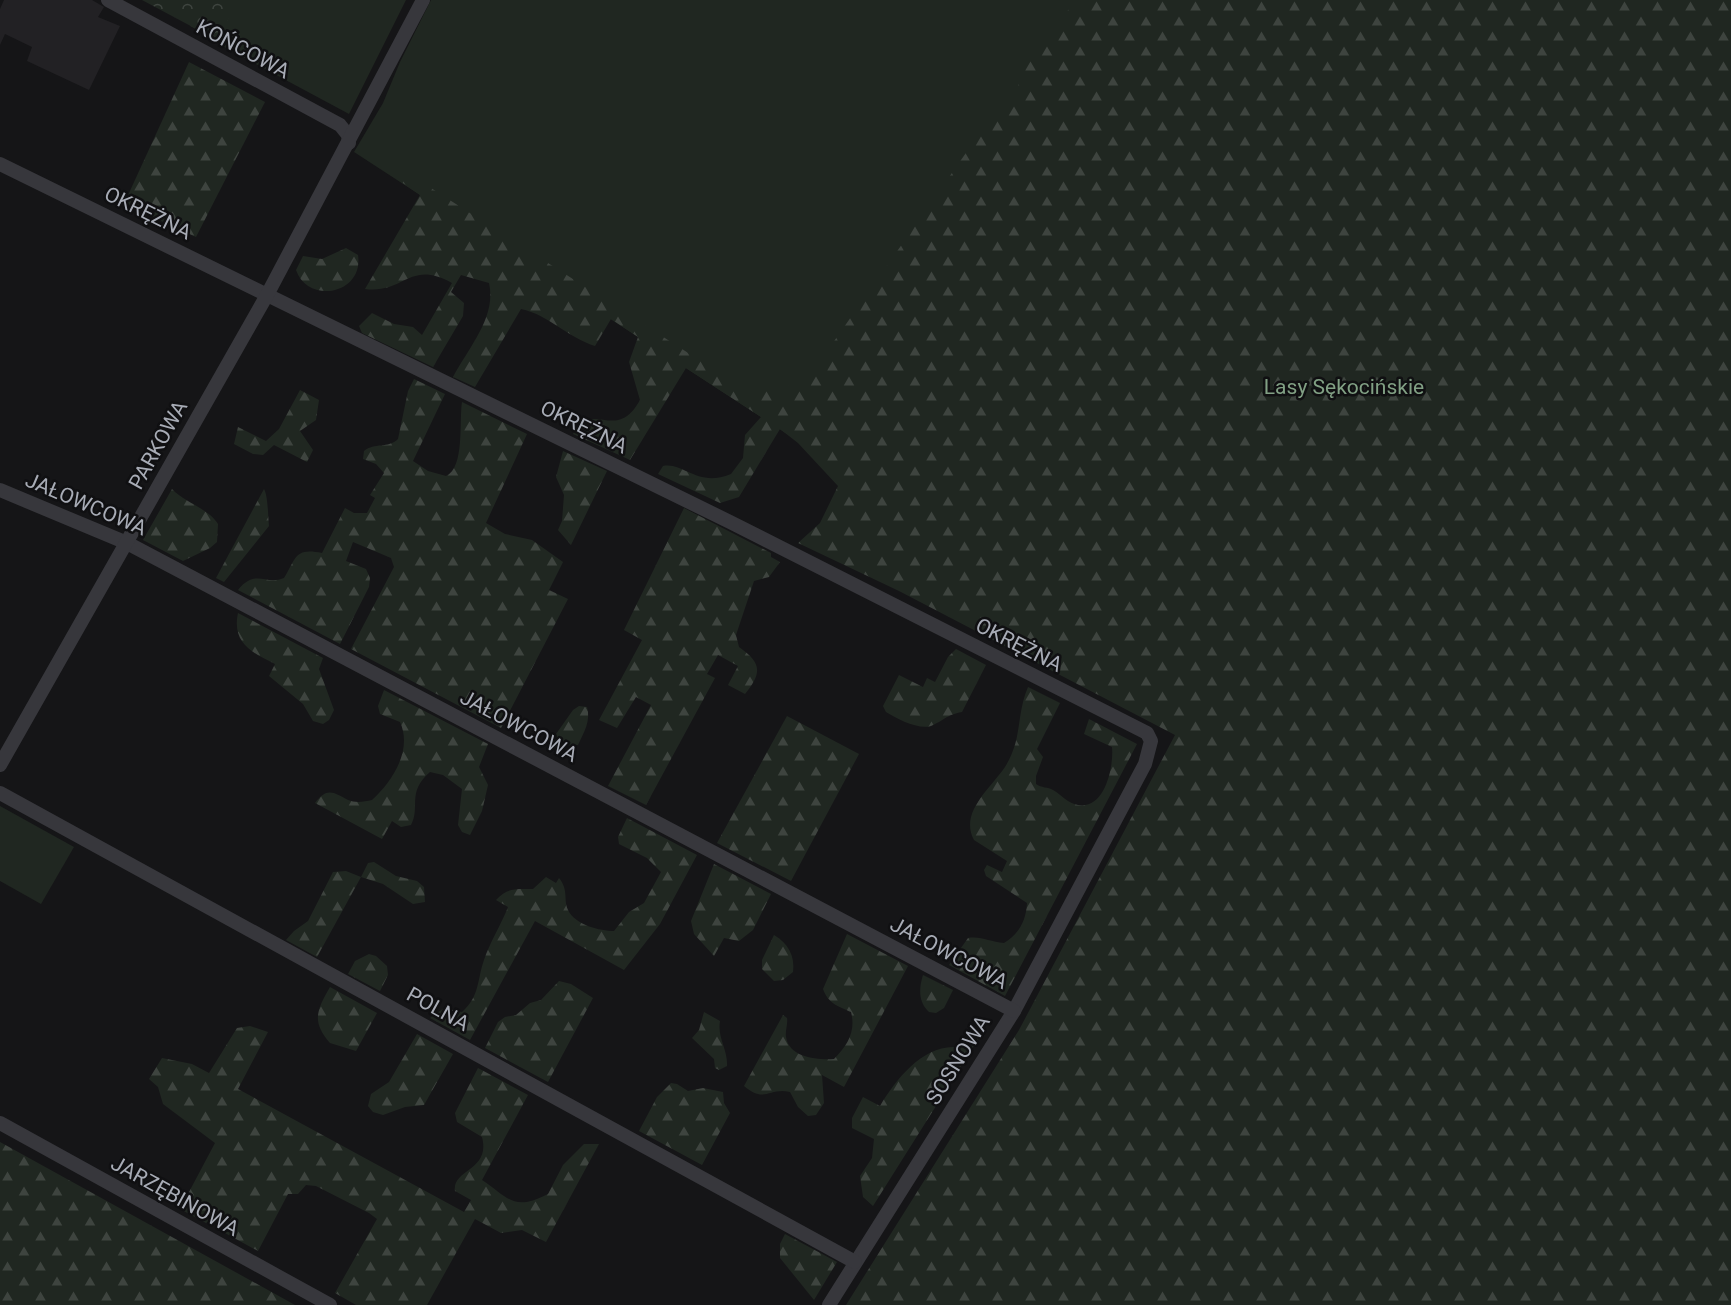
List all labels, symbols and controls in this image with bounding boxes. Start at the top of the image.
street label: KOŃCOWA [192,14,294,84]
street label: OKRĘŻNA [101,182,196,245]
park label: Lasy Sękocińskie [1264,375,1424,399]
street label: PARKOWA [124,396,192,494]
street label: OKRĘŻNA [537,396,632,459]
street label: JAŁOWCOWA [22,468,151,540]
street label: OKRĘŻNA [972,613,1067,677]
street label: JAŁOWCOWA [456,685,582,767]
street label: JAŁOWCOWA [886,912,1012,994]
street label: POLNA [402,982,474,1036]
street label: SOSNOWA [921,1011,995,1109]
street label: JARZĘBINOWA [107,1151,243,1241]

